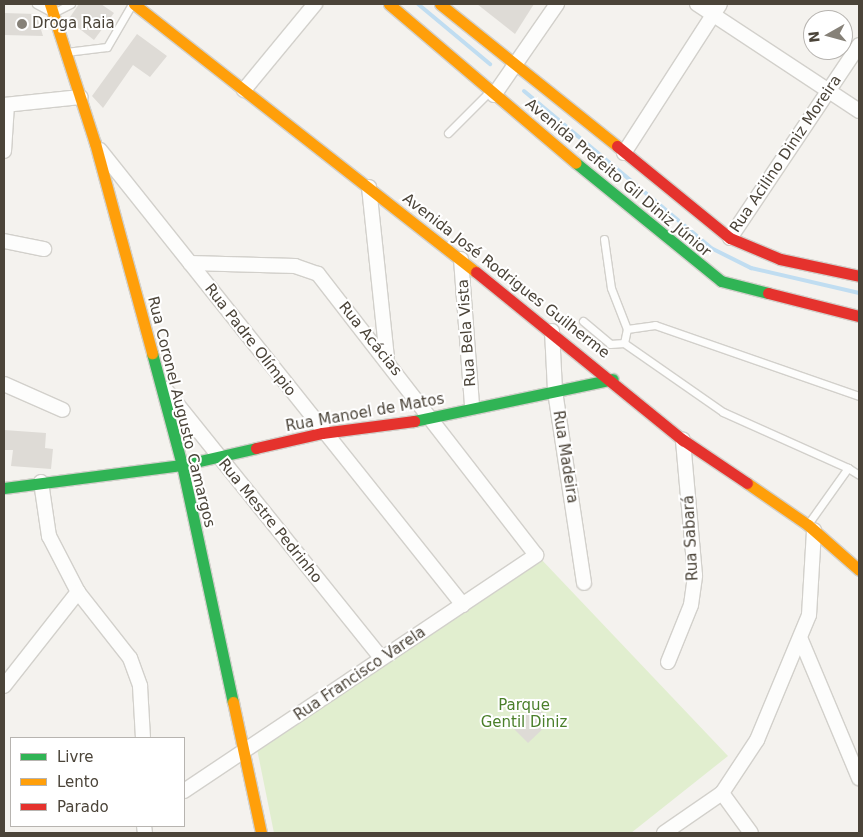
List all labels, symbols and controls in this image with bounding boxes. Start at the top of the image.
north arrow [803,10,853,60]
place label: Droga Raia [32,15,115,33]
marker: Droga Raia [16,18,28,30]
text: N [805,30,823,43]
street label: Rua Acilino Diniz Moreira [726,72,846,236]
street label: Avenida Prefeito Gil Diniz Júnior [522,95,714,261]
street label: Avenida José Rodrigues Guilherme [399,190,613,362]
street label: Rua Bela Vista [454,279,480,387]
street label: Rua Padre Olímpio [201,280,299,400]
street label: Rua Coronel Augusto Camargos [143,294,219,530]
street label: Rua Acácias [335,298,405,380]
street label: Rua Manoel de Matos [284,390,446,436]
street label: Rua Madeira [549,409,581,505]
street label: Rua Mestre Pedrinho [214,455,326,587]
street label: Rua Sabará [680,495,702,581]
street label: Rua Francisco Varela [291,623,429,725]
park label: Parque Gentil Diniz [481,696,567,731]
legend [10,737,185,827]
text: Livre [57,748,93,766]
text: Lento [57,773,99,791]
text: Parado [57,798,109,816]

